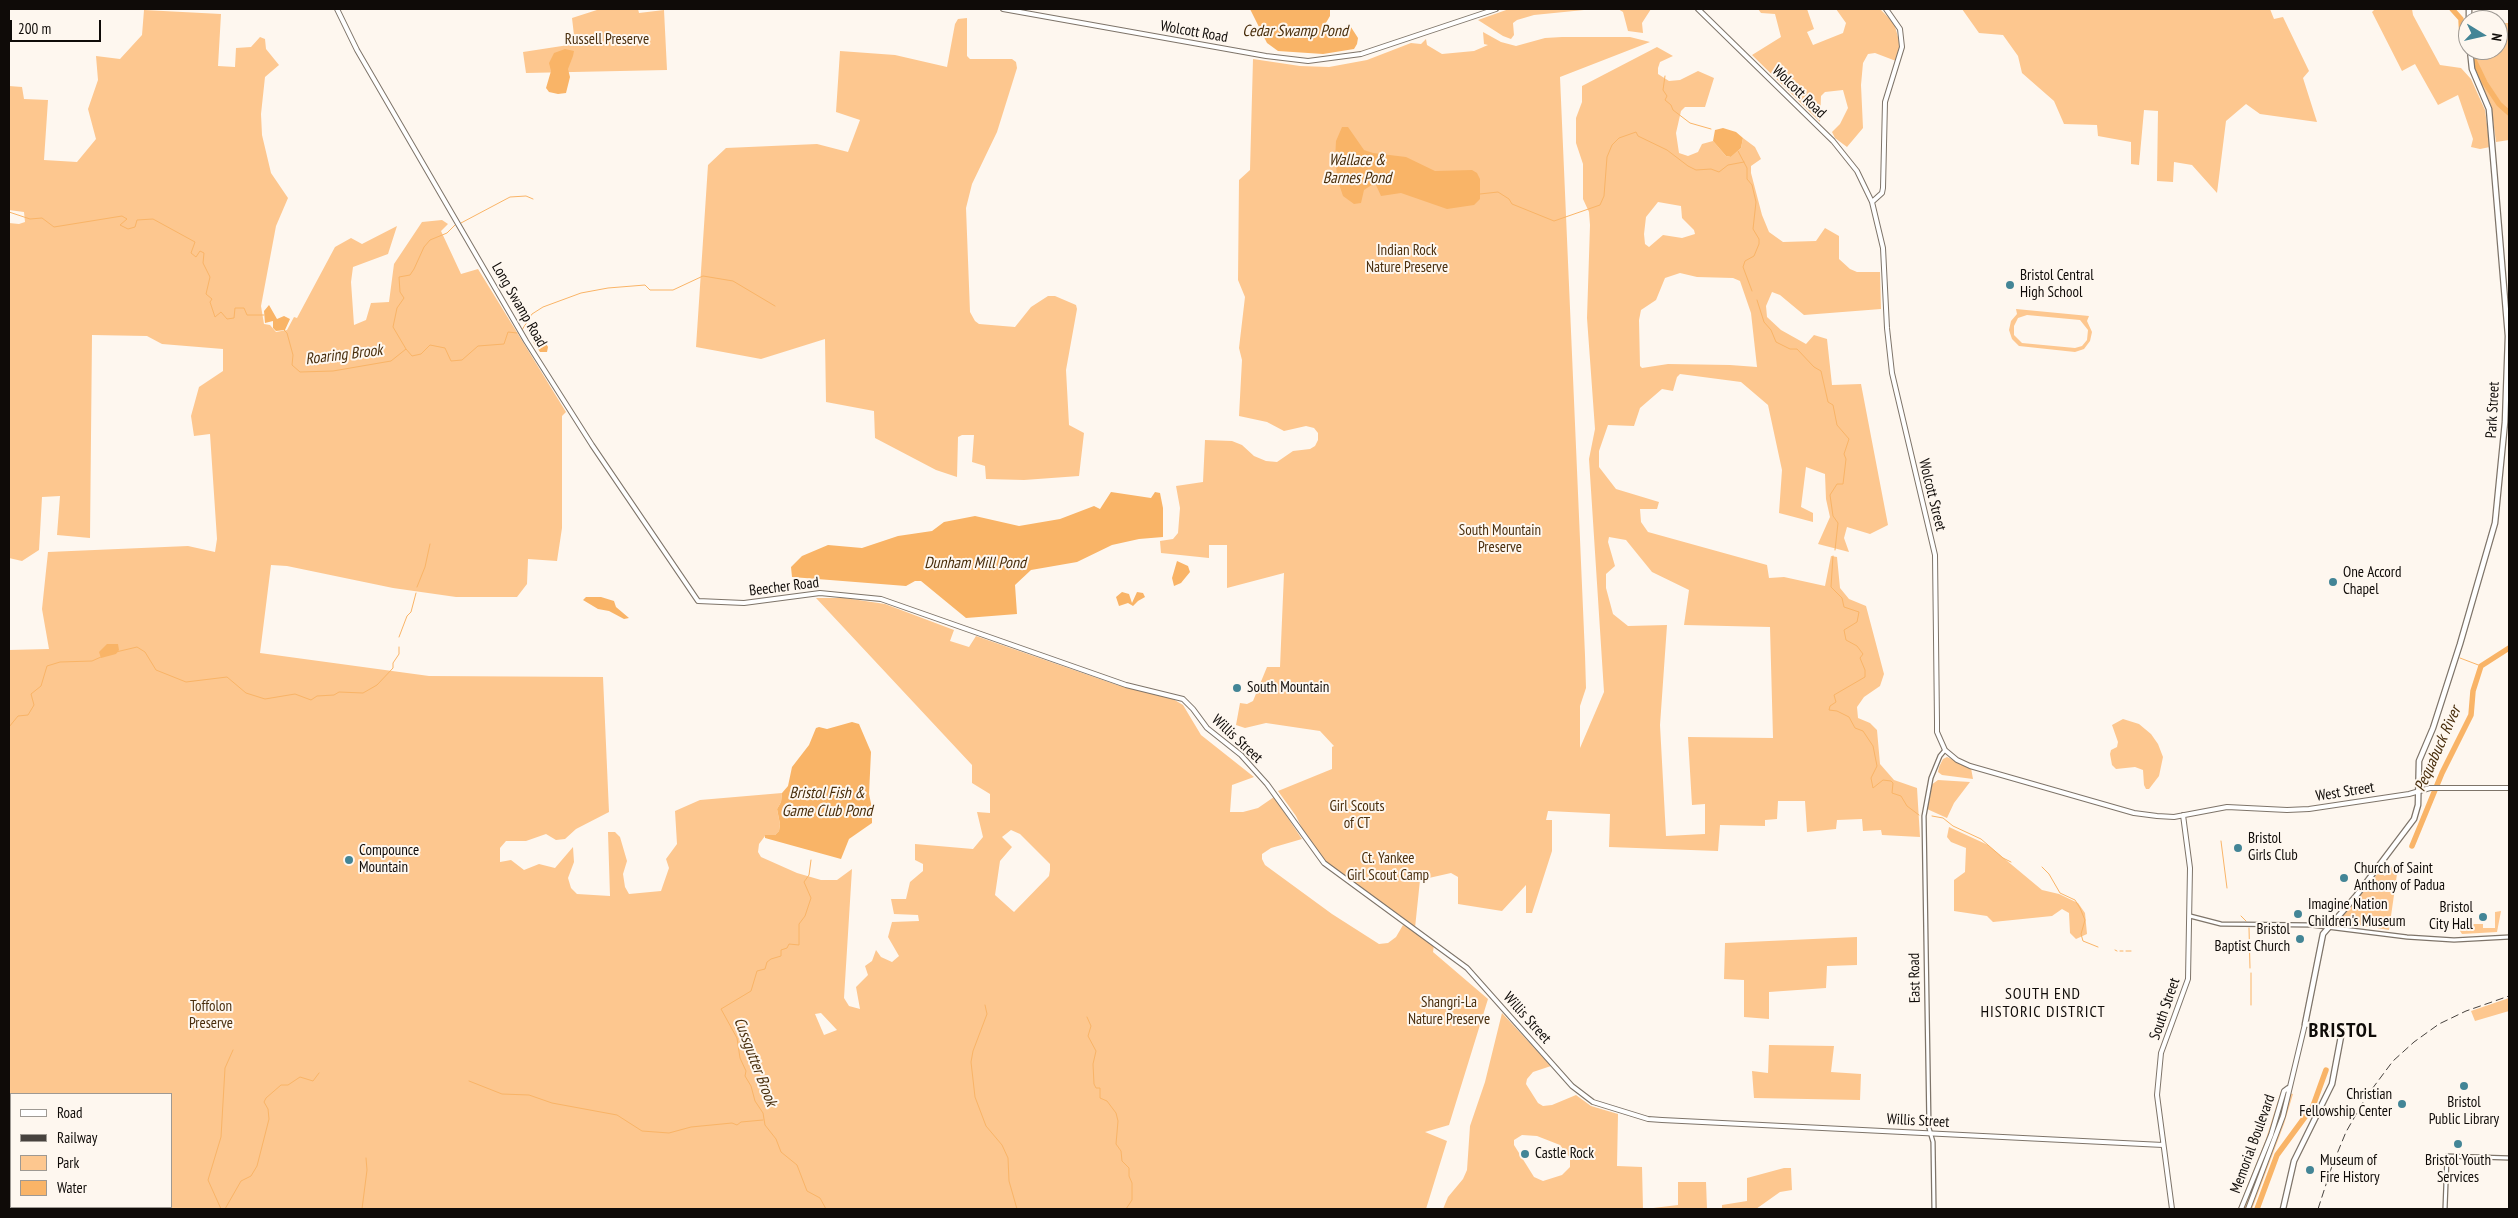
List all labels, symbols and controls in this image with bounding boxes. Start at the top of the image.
scale bar [12,10,104,42]
north arrow [2458,10,2508,60]
street label: Wolcott Road [1159,17,1229,47]
text: 200 m [18,19,51,38]
water label: Cedar Swamp Pond [1242,21,1348,41]
park label: Russell Preserve [565,31,649,49]
text: N [2487,32,2506,42]
street label: Wolcott Road [1768,62,1830,122]
water label: Wallace & Barnes Pond [1323,150,1391,188]
park label: Indian Rock Nature Preserve [1366,242,1448,277]
street label: Long Swamp Road [488,260,550,350]
place label: Bristol Central High School [2020,267,2094,302]
marker: Bristol Central High School [2004,279,2016,291]
water label: Roaring Brook [304,341,384,369]
street label: Park Street [2483,381,2503,439]
street label: Wolcott Street [1914,457,1950,533]
park label: South Mountain Preserve [1459,522,1541,557]
water label: Dunham Mill Pond [924,553,1026,573]
place label: One Accord Chapel [2343,564,2401,599]
street label: Beecher Road [748,574,820,600]
marker: One Accord Chapel [2327,576,2339,588]
place label: South Mountain [1247,679,1329,697]
marker: South Mountain [1231,682,1243,694]
water label: Pequabuck River [2411,704,2465,794]
street label: Willis Street [1208,711,1266,767]
street label: West Street [2314,778,2376,806]
water label: Bristol Fish & Game Club Pond [782,783,872,821]
park label: Girl Scouts of CT [1329,798,1385,833]
place label: Bristol Girls Club [2248,830,2298,865]
place label: Compounce Mountain [359,842,419,877]
marker: Bristol Girls Club [2232,842,2244,854]
park label: Ct. Yankee Girl Scout Camp [1347,850,1429,885]
marker: Compounce Mountain [343,854,355,866]
place label: Church of Saint Anthony of Padua [2354,860,2445,895]
marker: Church of Saint Anthony of Padua [2338,872,2350,884]
place label: Imagine Nation Children's Museum [2308,896,2405,931]
place label: Bristol City Hall [2429,899,2473,934]
marker: Imagine Nation Children's Museum [2292,908,2304,920]
marker: Bristol City Hall [2477,911,2489,923]
place label: Bristol Baptist Church [2215,921,2290,956]
marker: Bristol Baptist Church [2294,933,2306,945]
street label: East Road [1906,953,1924,1003]
street label: South Street [2146,976,2184,1042]
district label: SOUTH END HISTORIC DISTRICT [1978,984,2108,1022]
street label: Willis Street [1499,989,1555,1047]
park label: Shangri-La Nature Preserve [1408,994,1490,1029]
park label: Toffolon Preserve [189,998,233,1033]
water label: Cussgutter Brook [729,1015,781,1109]
district label: BRISTOL [2308,1019,2378,1043]
marker: Bristol Public Library [2458,1080,2470,1092]
place label: Christian Fellowship Center [2299,1086,2392,1121]
street label: Memorial Boulevard [2227,1092,2279,1196]
legend [10,1093,172,1208]
place label: Bristol Public Library [2429,1094,2499,1129]
marker: Christian Fellowship Center [2396,1098,2408,1110]
text: Road [57,1103,83,1122]
street label: Willis Street [1886,1110,1950,1132]
text: Railway [57,1128,97,1147]
marker: Bristol Youth Services [2452,1138,2464,1150]
place label: Castle Rock [1535,1145,1594,1163]
marker: Castle Rock [1519,1148,1531,1160]
place label: Museum of Fire History [2320,1152,2380,1187]
place label: Bristol Youth Services [2425,1152,2491,1187]
text: Park [57,1153,79,1172]
marker: Museum of Fire History [2304,1164,2316,1176]
text: Water [57,1178,87,1197]

